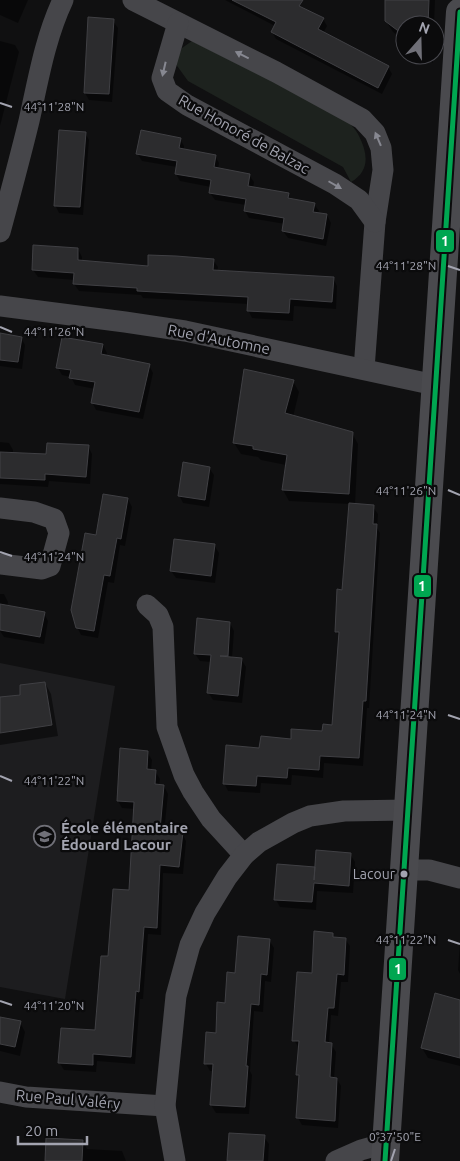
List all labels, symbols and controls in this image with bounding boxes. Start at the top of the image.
north arrow [395,15,445,65]
text: N [417,18,432,37]
one-way arrow [235,51,249,59]
one-way arrow [160,62,168,77]
street label: Rue Honoré de Balzac [176,91,312,177]
text: 44°11'28"N [24,100,84,113]
one-way arrow [373,132,381,146]
one-way arrow [328,180,341,189]
line badge: 1 [435,229,455,253]
text: 1 [441,233,449,249]
text: 44°11'28"N [376,259,436,272]
street label: Rue d'Automne [166,321,272,357]
text: 44°11'26"N [24,325,84,338]
text: 44°11'26"N [376,484,436,497]
text: 44°11'24"N [24,550,84,563]
line badge: 1 [413,574,432,598]
text: 1 [418,578,426,594]
text: 44°11'24"N [376,708,436,721]
text: 44°11'22"N [24,774,84,787]
place label: École élémentaire Édouard Lacour [61,819,188,853]
school or university icon: École élémentaire Édouard Lacour [33,824,57,848]
place label: Lacour [353,866,396,882]
marker: Lacour [399,869,409,879]
text: 44°11'22"N [376,933,436,946]
line badge: 1 [388,957,407,981]
text: 1 [394,961,402,977]
text: 44°11'20"N [24,999,84,1012]
street label: Rue Paul Valéry [15,1086,121,1112]
scale bar [18,1114,86,1146]
text: 20 m [25,1122,58,1139]
text: 0°37'50"E [369,1130,421,1143]

